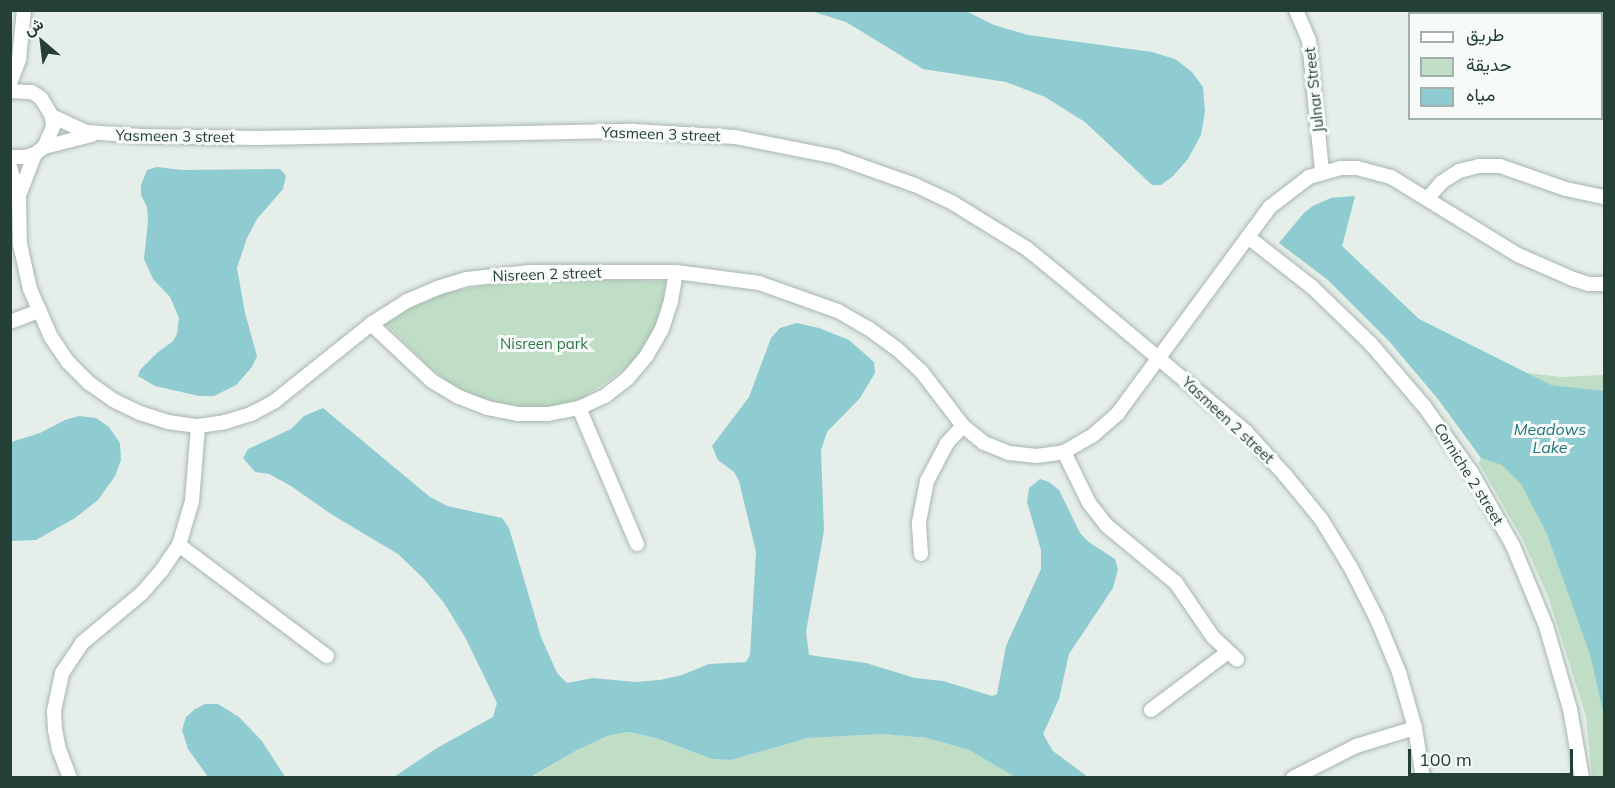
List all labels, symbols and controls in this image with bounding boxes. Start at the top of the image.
north arrow [12,12,72,72]
legend [1408,12,1603,120]
text: ش [20,13,47,39]
text: طريق [1466,23,1504,46]
street label: Julnar Street [1301,46,1327,134]
text: حديقة [1466,53,1512,76]
text: مياه [1466,83,1495,106]
street label: Yasmeen 3 street [601,123,721,145]
street label: Yasmeen 3 street [115,126,235,146]
street label: Nisreen 2 street [492,263,602,285]
park label: Nisreen park [500,335,588,353]
street label: Yasmeen 2 street [1178,373,1278,467]
water label: Meadows Lake [1514,419,1586,457]
street label: Corniche 2 street [1430,420,1508,528]
scale bar [1411,737,1576,775]
text: 100 m [1419,748,1472,771]

